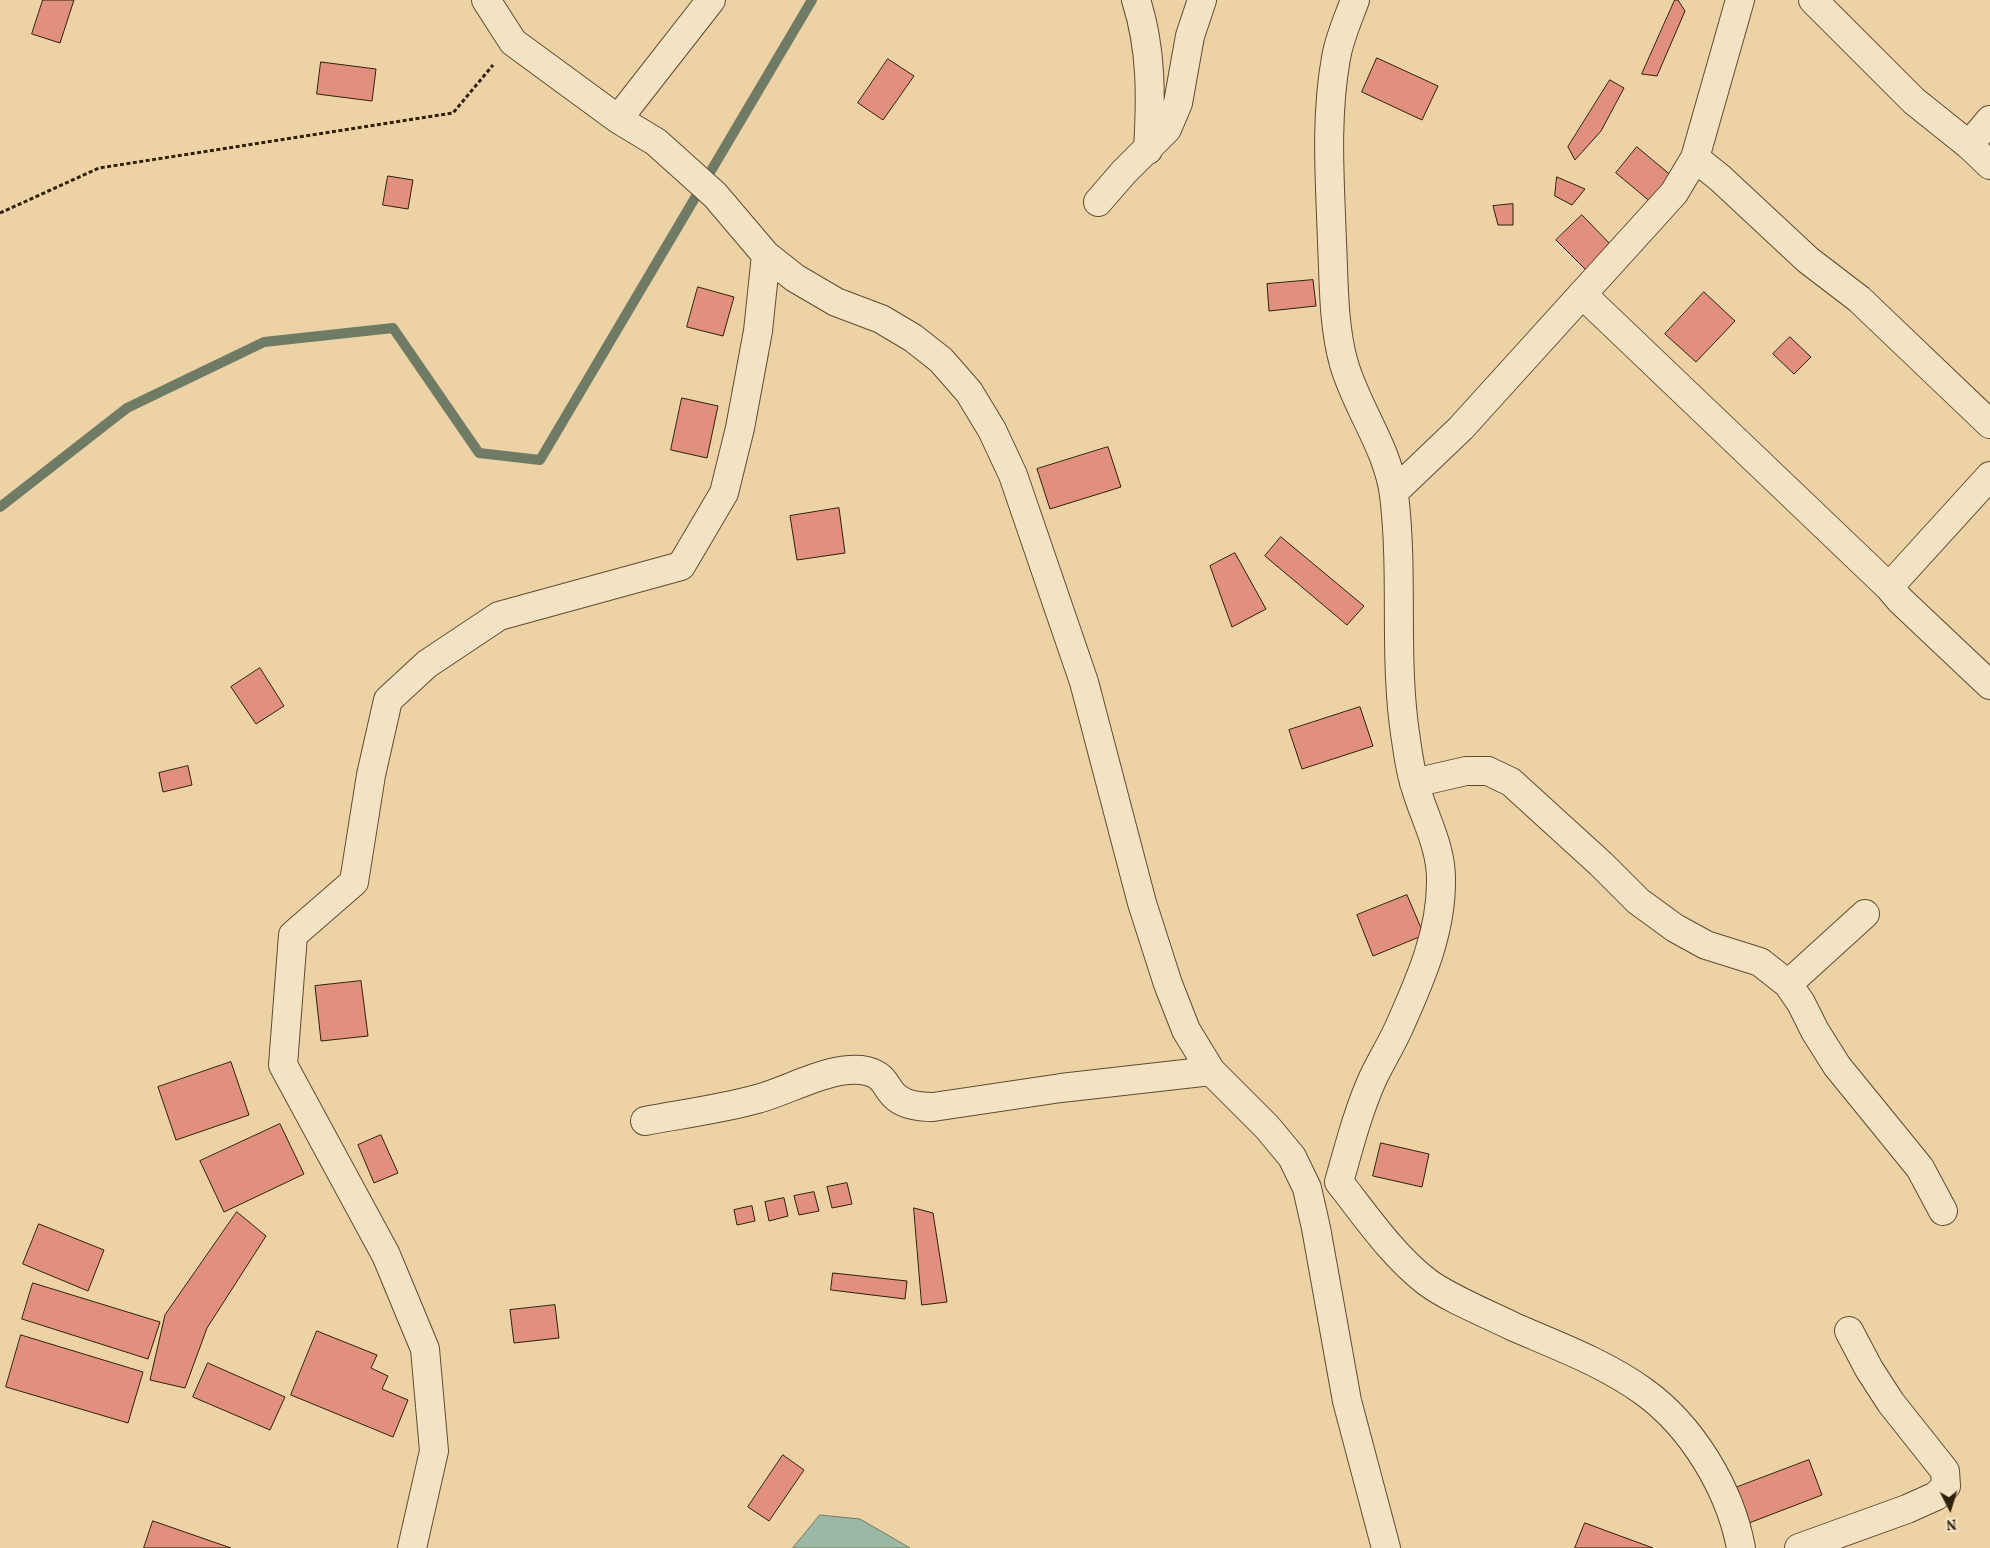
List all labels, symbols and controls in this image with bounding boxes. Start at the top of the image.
north arrow [1925,1483,1975,1533]
text: N [1945,1514,1957,1533]

